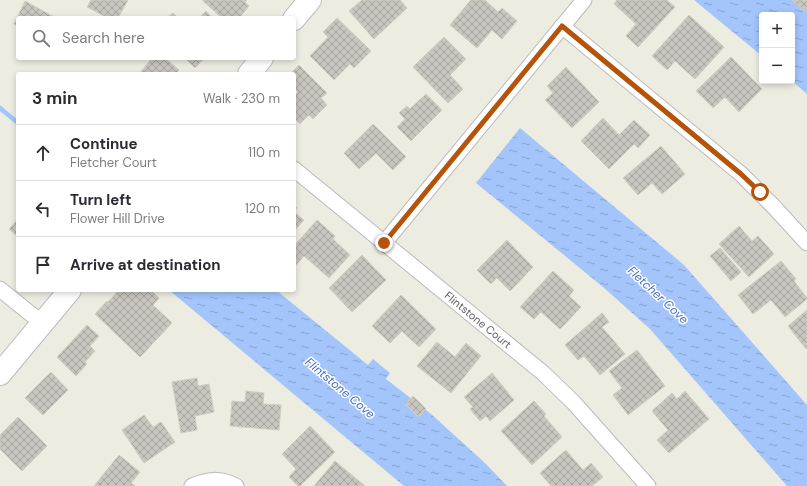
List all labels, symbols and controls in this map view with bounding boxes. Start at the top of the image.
map controls [759,12,795,84]
button: + [759,12,795,48]
search box [16,16,296,60]
icon: search [30,27,52,49]
text: Search here [62,28,145,48]
button: − [759,48,795,84]
text: 3 min [32,87,77,109]
text: Walk · 230 m [203,90,280,107]
text: Continue [70,134,138,154]
icon: ahead [32,142,54,164]
text: 110 m [248,144,280,161]
text: Fletcher Court [70,154,157,171]
route start [751,183,769,201]
text: Turn left [70,190,131,210]
icon: left [32,198,54,220]
text: 120 m [245,200,280,217]
text: Flower Hill Drive [70,210,165,227]
route end [375,234,393,252]
icon: arrive [32,254,54,276]
text: Arrive at destination [70,255,221,275]
water label: Fletcher Cove [624,263,692,327]
street label: Flintstone Court [442,288,514,351]
water label: Flintstone Cove [302,354,378,422]

